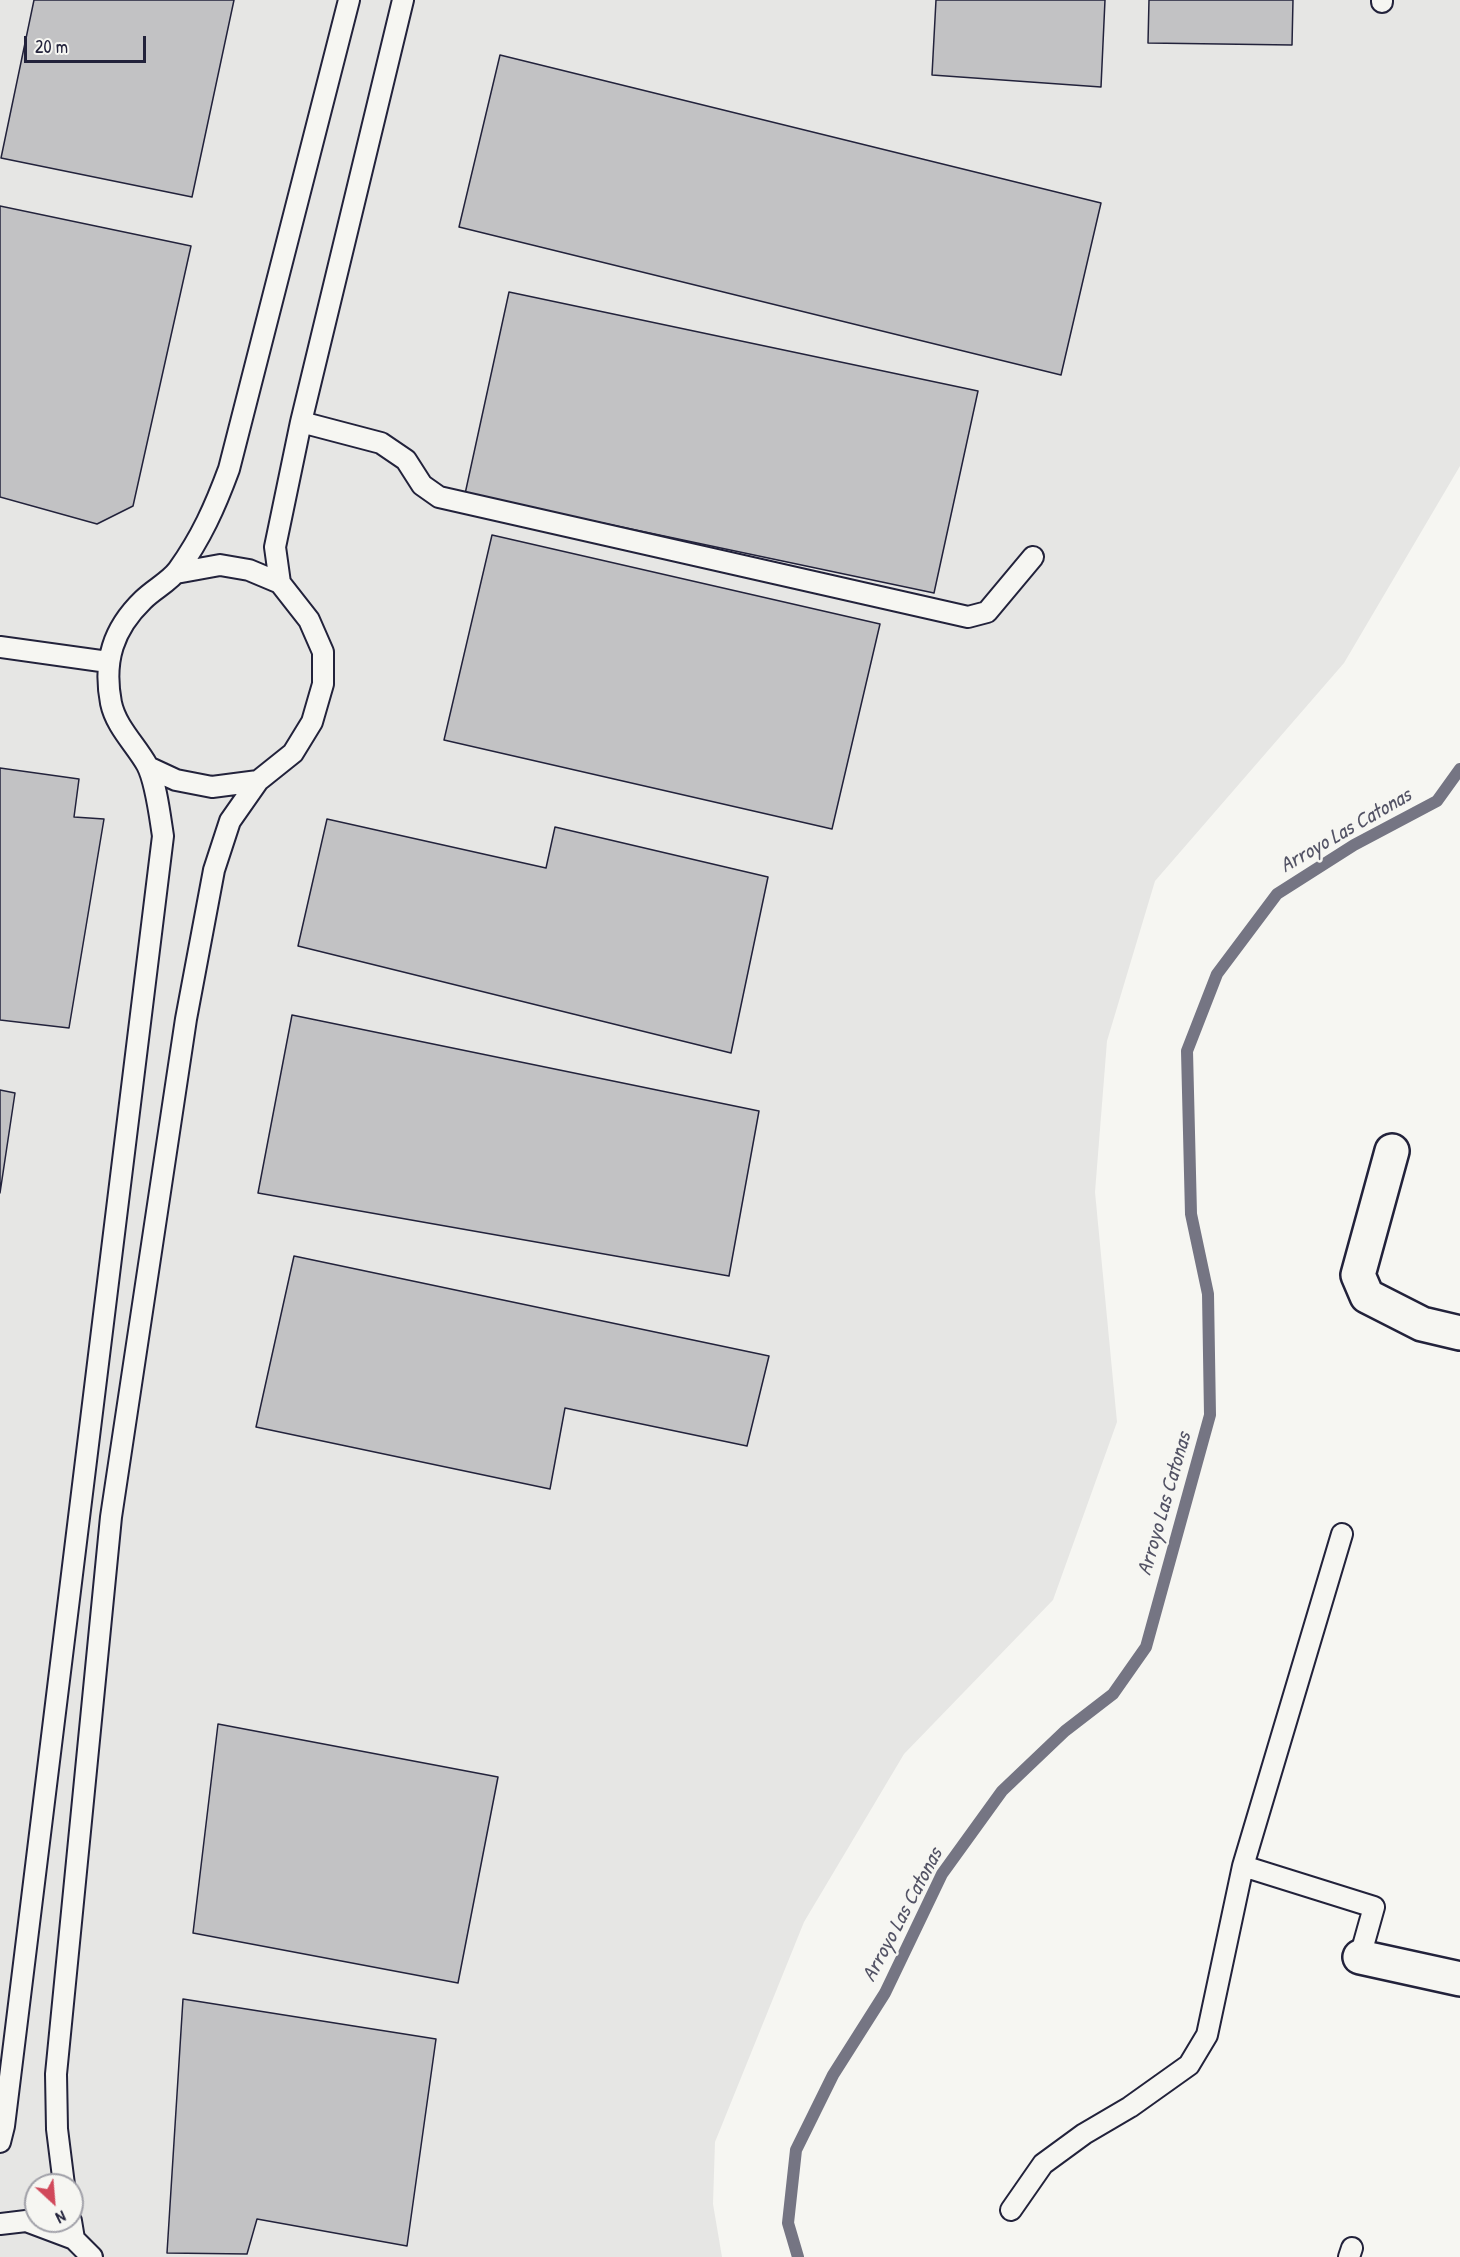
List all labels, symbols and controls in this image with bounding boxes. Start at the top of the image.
scale bar [27,24,148,62]
text: 20 m [35,34,68,59]
water label: Arroyo Las Catonas [1276,783,1416,879]
water label: Arroyo Las Catonas [1133,1430,1197,1578]
water label: Arroyo Las Catonas [857,1844,949,1986]
north arrow [24,2173,84,2233]
text: N [52,2206,70,2229]

